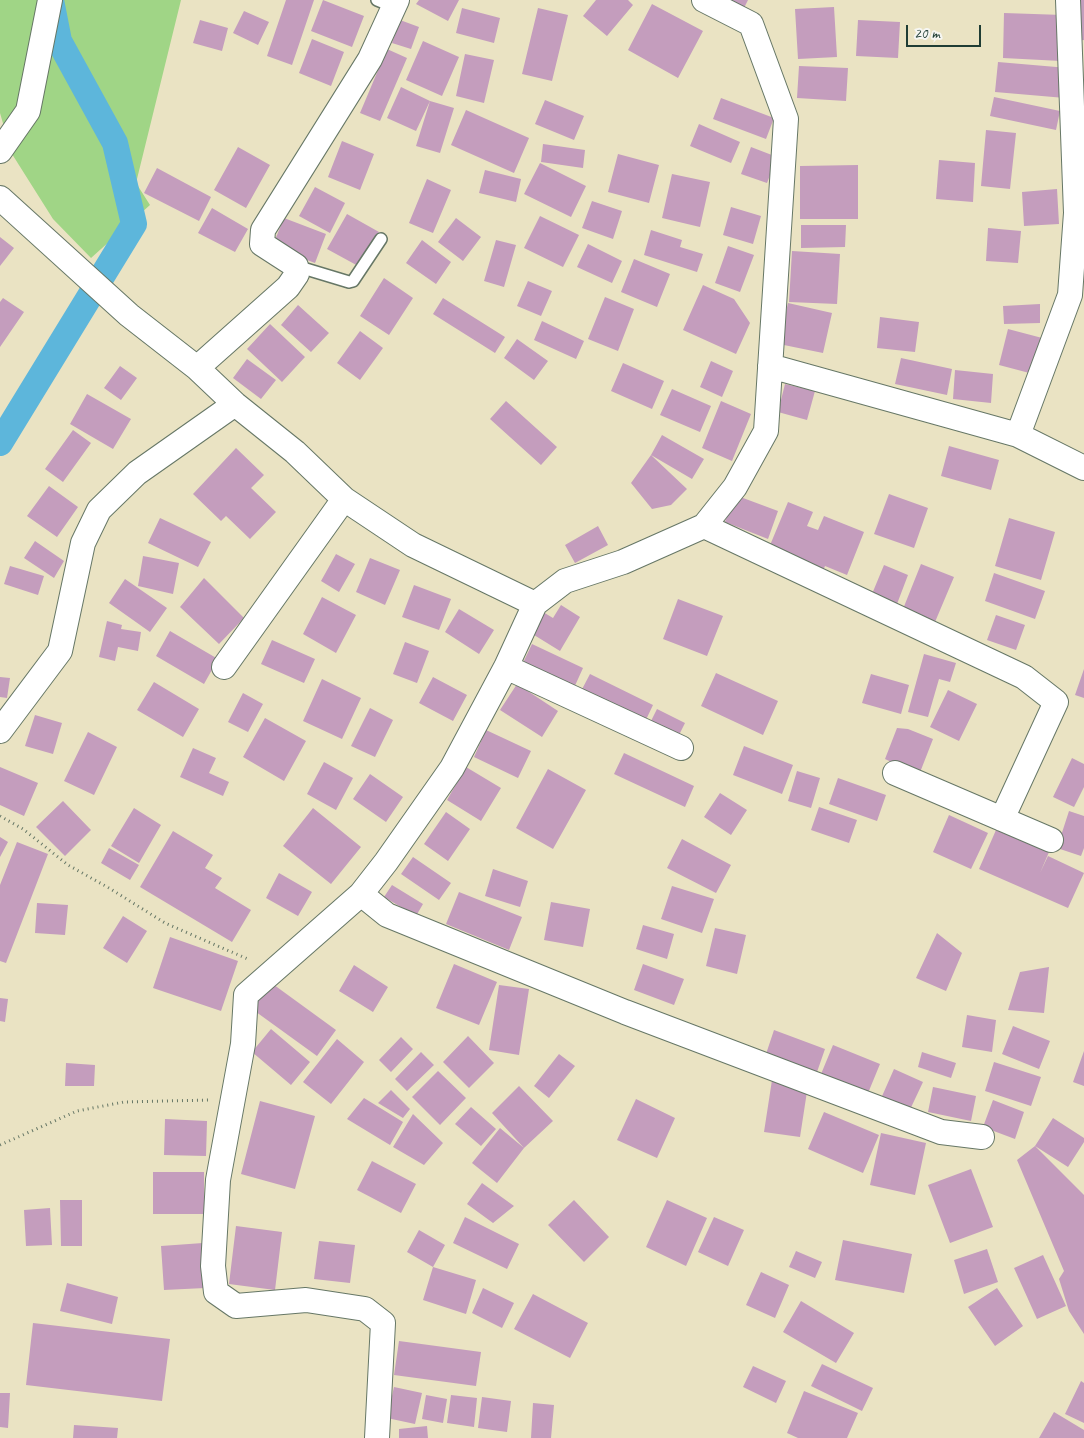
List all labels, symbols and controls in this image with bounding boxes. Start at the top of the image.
scale bar [909,15,984,47]
text: 20 m [914,24,940,43]

